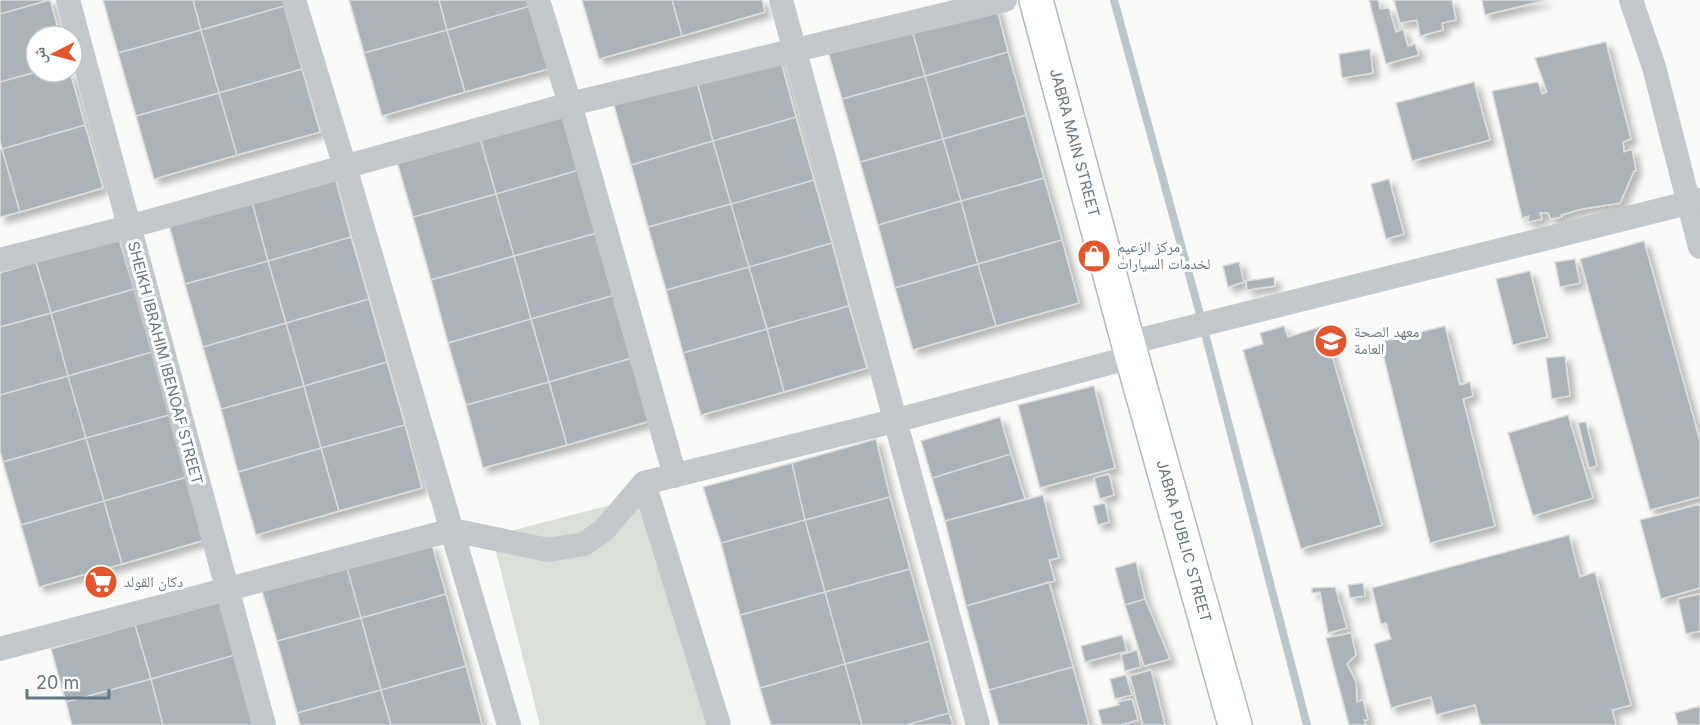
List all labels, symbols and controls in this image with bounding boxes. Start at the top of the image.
north arrow [24,24,84,84]
text: ش [28,46,50,65]
street label: JABRA MAIN STREET [1046,66,1104,219]
place label: مركز الزعيم لخدمات السيارات [1117,237,1211,273]
shop icon: مركز الزعيم لخدمات السيارات [1076,238,1112,274]
street label: SHEIKH IBRAHIM IBENOAF STREET [124,239,207,487]
place label: معهد الصحة العامة [1354,322,1419,358]
school or university icon: معهد الصحة العامة [1313,323,1349,359]
street label: JABRA PUBLIC STREET [1152,458,1216,624]
supermarket icon: دكان القولد [83,564,119,600]
place label: دكان القولد [124,572,183,592]
scale bar [27,662,110,700]
text: 20 m [36,672,79,693]

